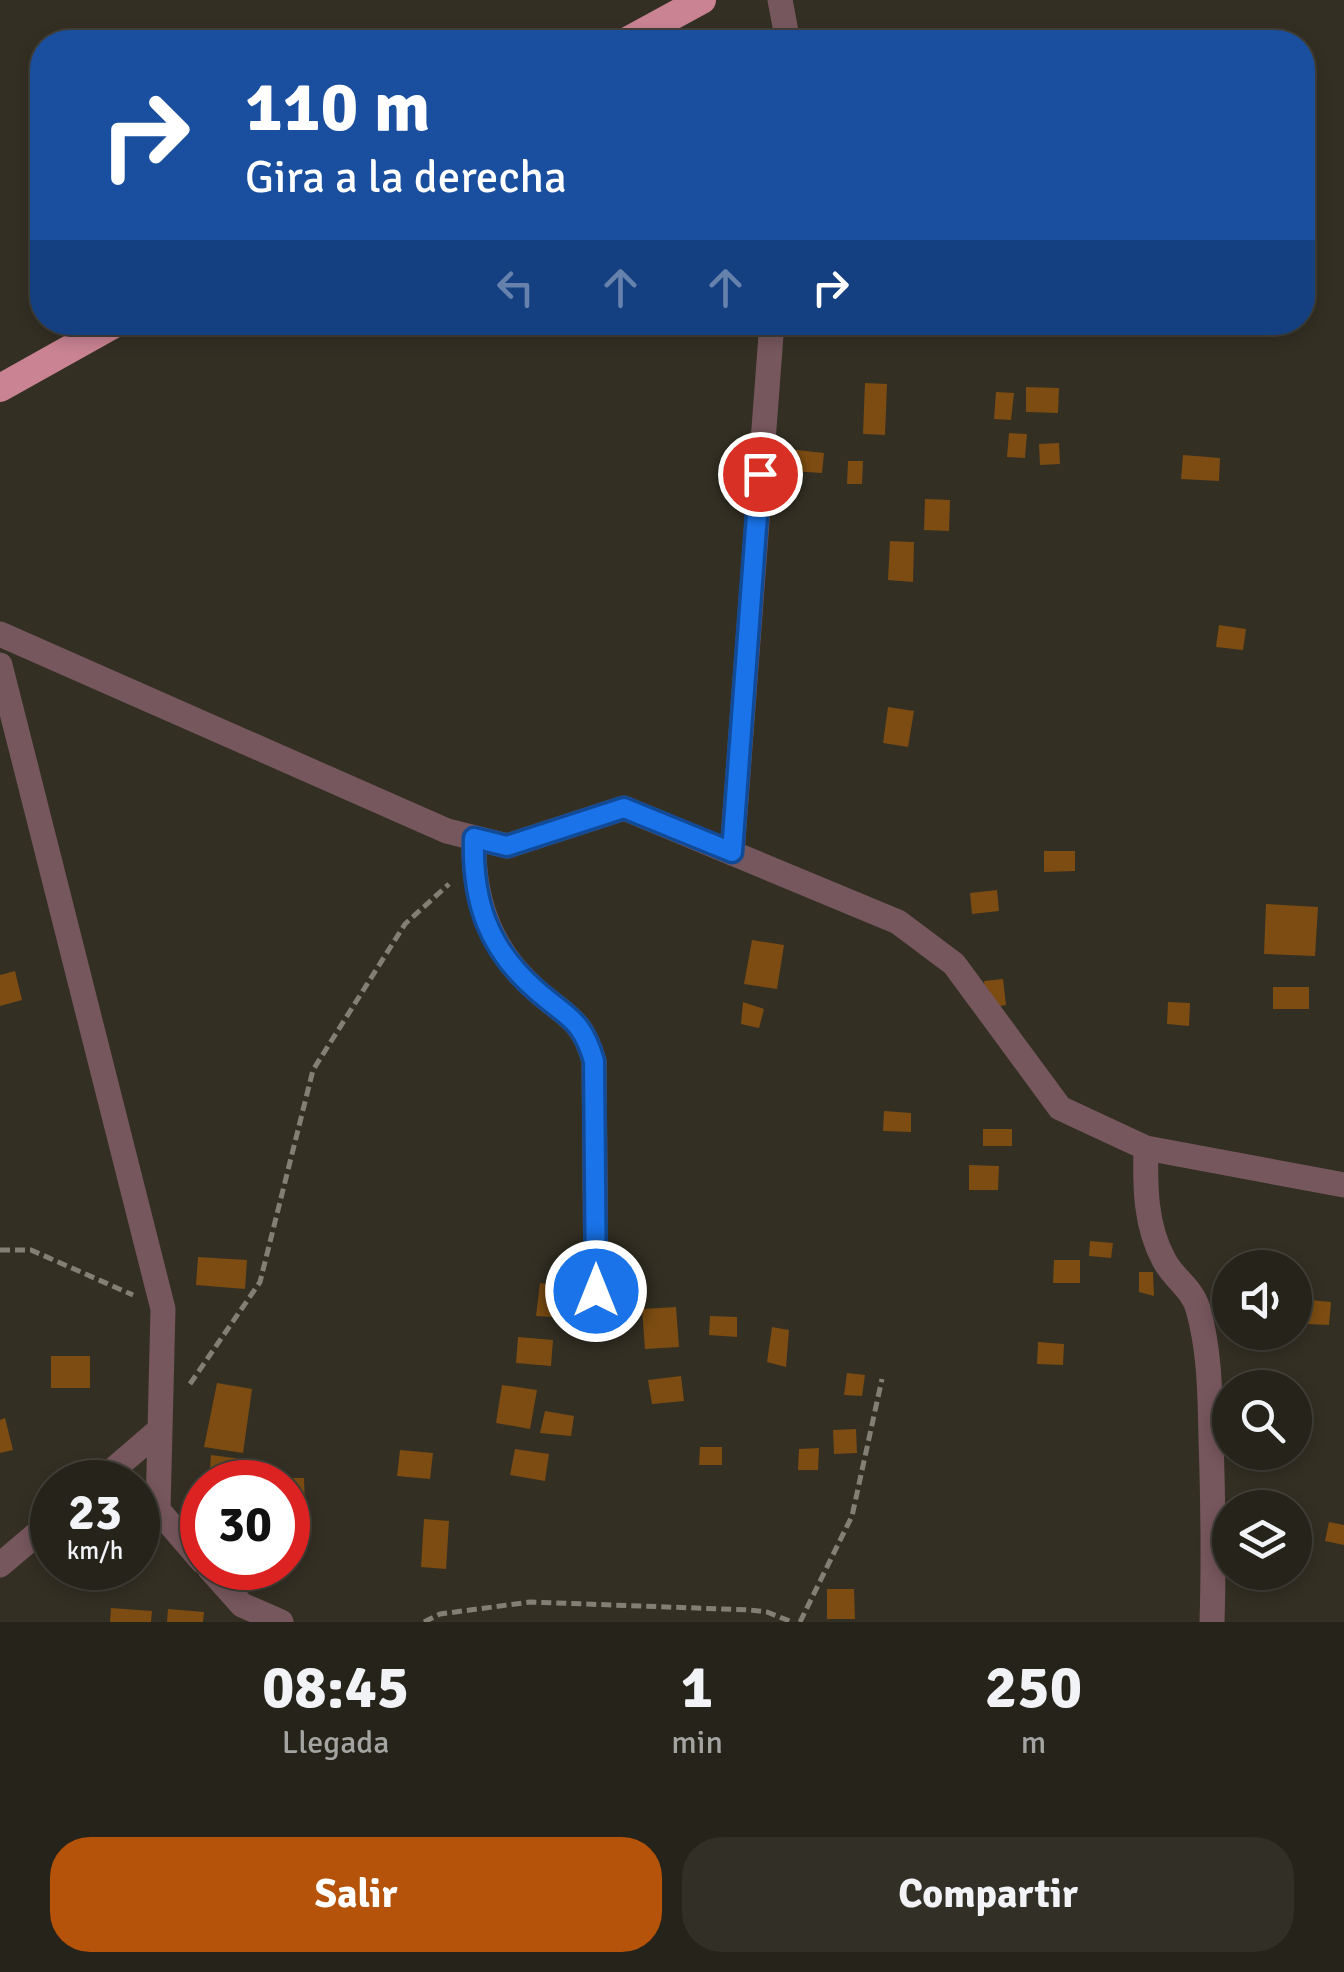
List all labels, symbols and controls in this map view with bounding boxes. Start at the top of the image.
text: 110 m [245,64,430,150]
icon: right [80,70,210,200]
text: Gira a la derecha [245,150,567,205]
icon: left [488,260,543,315]
icon: ahead [593,260,648,315]
icon: ahead [698,260,753,315]
icon: right [803,260,858,315]
pin [718,432,803,517]
icon: arrive [733,447,788,502]
position arrow [544,1239,648,1343]
map controls [1212,1250,1312,1590]
button: sound [1212,1250,1312,1350]
button: search [1212,1370,1312,1470]
speed limit sign: 30 [180,1460,310,1590]
text: 23 [68,1482,122,1544]
button: layers [1212,1490,1312,1590]
text: km/h [67,1535,123,1566]
text: 08:45 [262,1651,409,1725]
text: 1 [681,1651,713,1725]
text: 250 [985,1651,1082,1725]
text: Llegada [282,1723,389,1762]
text: min [671,1723,723,1762]
text: m [1021,1723,1046,1762]
button: Salir [50,1837,662,1952]
button: Compartir [682,1837,1294,1952]

